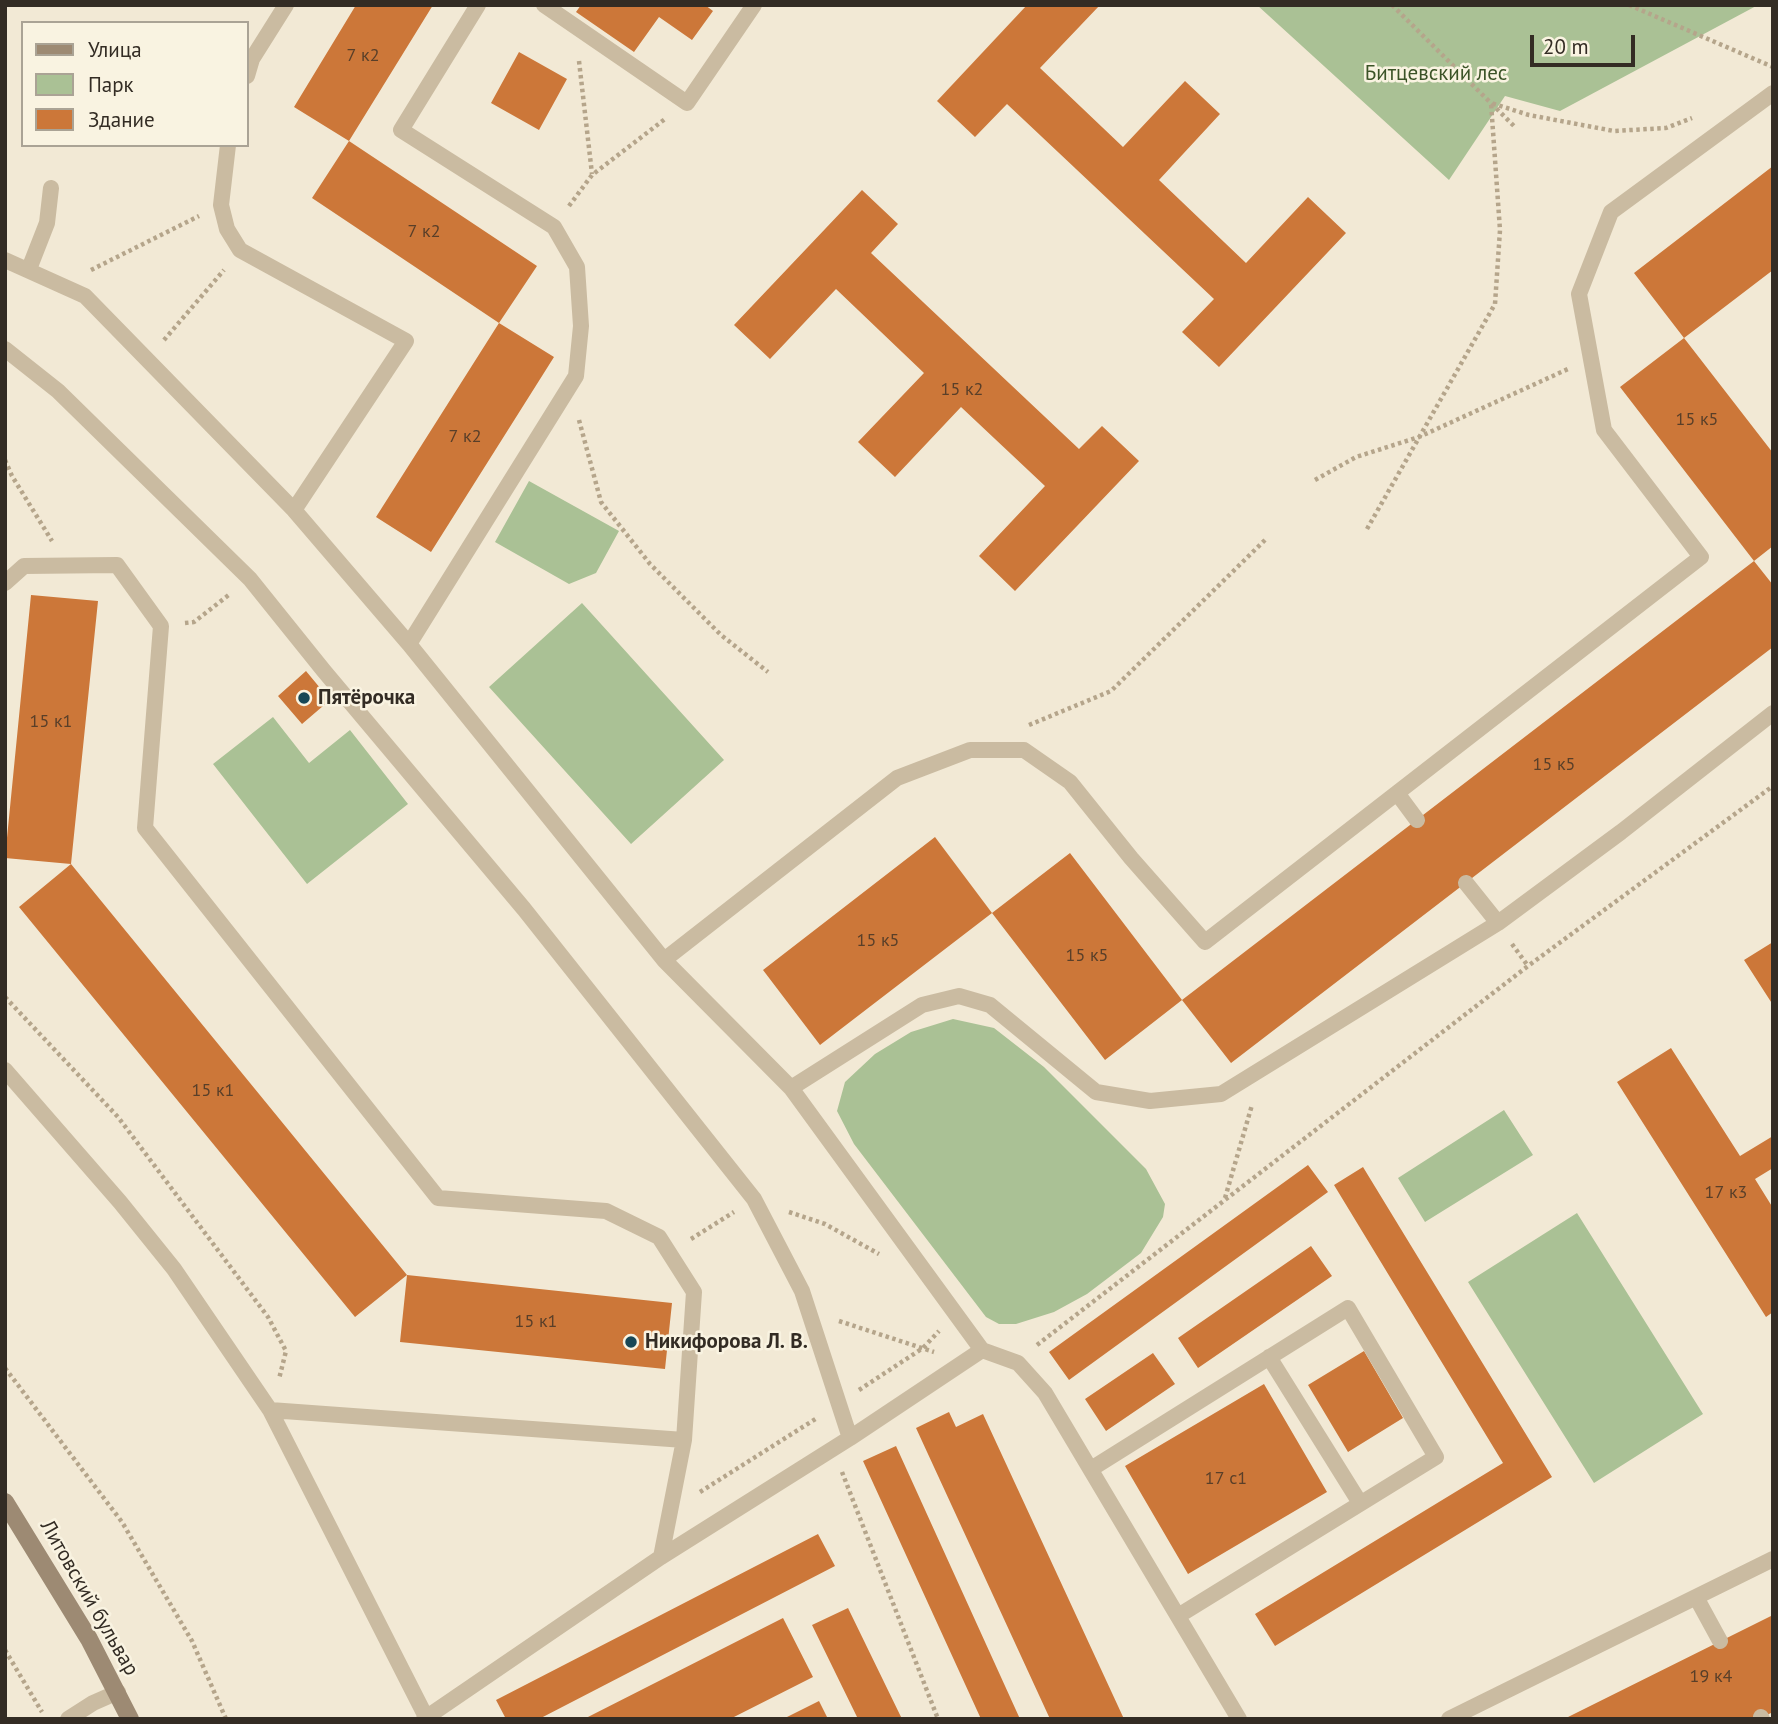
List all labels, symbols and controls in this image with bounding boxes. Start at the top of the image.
legend [21,21,248,147]
scale bar [1533,21,1638,65]
text: 20 m [1543,33,1589,60]
text: Улица [88,36,142,63]
house number: 7 к2 [346,45,380,67]
park label: Битцевский лес [1365,61,1507,87]
text: Парк [88,71,134,98]
text: Здание [88,106,155,133]
house number: 7 к2 [407,221,441,243]
house number: 15 к2 [941,379,983,401]
house number: 15 к5 [1676,409,1718,431]
house number: 7 к2 [448,426,482,448]
place label: Пятёрочка [318,685,415,711]
marker: Пятёрочка [296,690,312,706]
house number: 15 к1 [30,711,72,733]
house number: 15 к5 [1533,754,1575,776]
house number: 15 к5 [857,930,899,952]
house number: 15 к5 [1066,945,1108,967]
house number: 15 к1 [192,1080,234,1102]
house number: 17 к3 [1705,1182,1747,1204]
house number: 15 к1 [515,1311,557,1333]
place label: Никифорова Л. В. [645,1329,808,1355]
marker: Никифорова Л. В. [623,1334,639,1350]
house number: 17 с1 [1205,1468,1247,1490]
street label: Литовский бульвар [34,1516,144,1680]
house number: 19 к4 [1690,1666,1732,1688]

